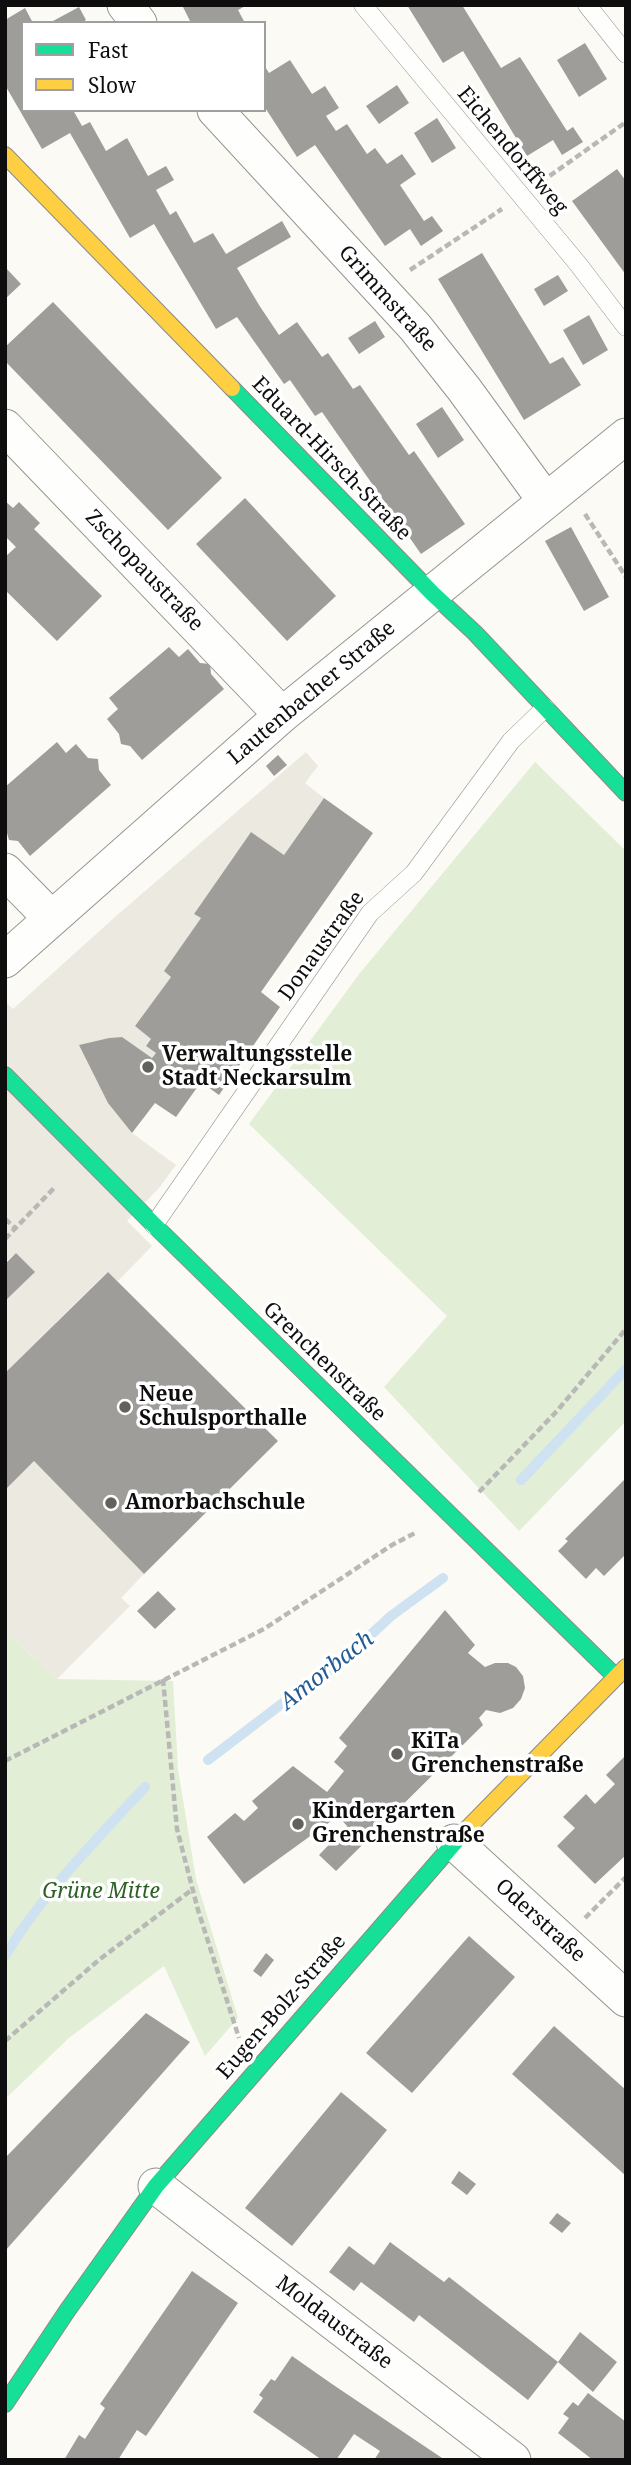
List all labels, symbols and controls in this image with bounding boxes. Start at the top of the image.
legend [21,21,266,112]
text: Fast [88,36,128,64]
text: Slow [88,71,136,99]
street label: Eichendorffweg [451,82,573,220]
street label: Grimmstraße [333,241,441,357]
street label: Eduard-Hirsch-Straße [246,372,416,546]
street label: Zschopaustraße [80,505,208,637]
street label: Lautenbacher Straße [223,616,401,770]
street label: Donaustraße [274,886,370,1006]
place label: Verwaltungsstelle Stadt Neckarsulm [162,1042,352,1092]
marker: Verwaltungsstelle Stadt Neckarsulm [140,1059,156,1075]
street label: Grenchenstraße [257,1297,391,1427]
place label: Neue Schulsporthalle [139,1382,307,1432]
marker: Neue Schulsporthalle [117,1399,133,1415]
place label: Amorbachschule [125,1490,305,1516]
marker: Amorbachschule [103,1495,119,1511]
water label: Amorbach [274,1626,380,1716]
place label: KiTa Grenchenstraße [411,1729,584,1779]
marker: KiTa Grenchenstraße [389,1746,405,1762]
place label: Kindergarten Grenchenstraße [312,1799,485,1849]
marker: Kindergarten Grenchenstraße [290,1816,306,1832]
street label: Oderstraße [490,1874,590,1968]
park label: Grüne Mitte [42,1879,160,1905]
street label: Eugen-Bolz-Straße [212,1929,352,2085]
street label: Moldaustraße [271,2271,397,2375]

